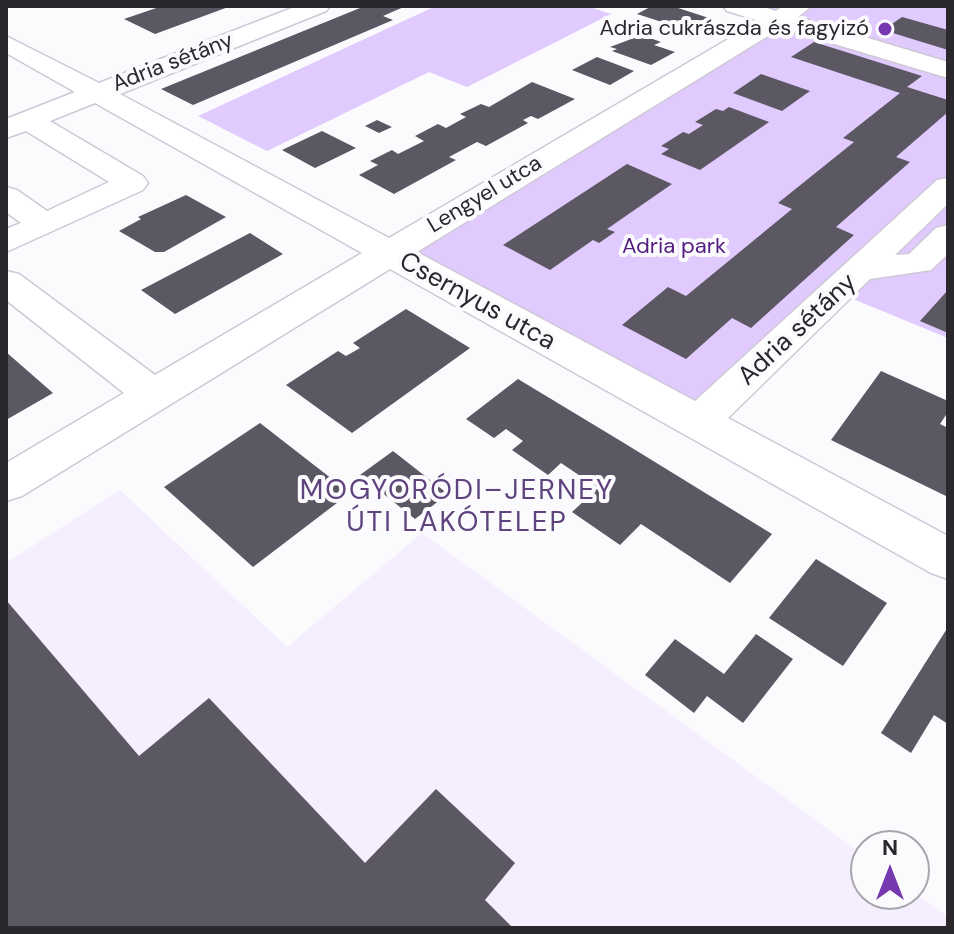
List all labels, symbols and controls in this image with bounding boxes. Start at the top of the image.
place label: Adria cukrászda és fagyizó [600,16,869,42]
marker: Adria cukrászda és fagyizó [876,20,894,38]
street label: Adria sétány [109,28,237,98]
street label: Lengyel utca [423,151,547,239]
park label: Adria park [622,234,726,260]
street label: Csernyus utca [393,246,561,358]
street label: Adria sétány [732,267,864,393]
district label: MOGYORÓDI–JERNEY ÚTI LAKÓTELEP [300,475,614,541]
north arrow [850,830,930,910]
text: N [882,833,898,862]

